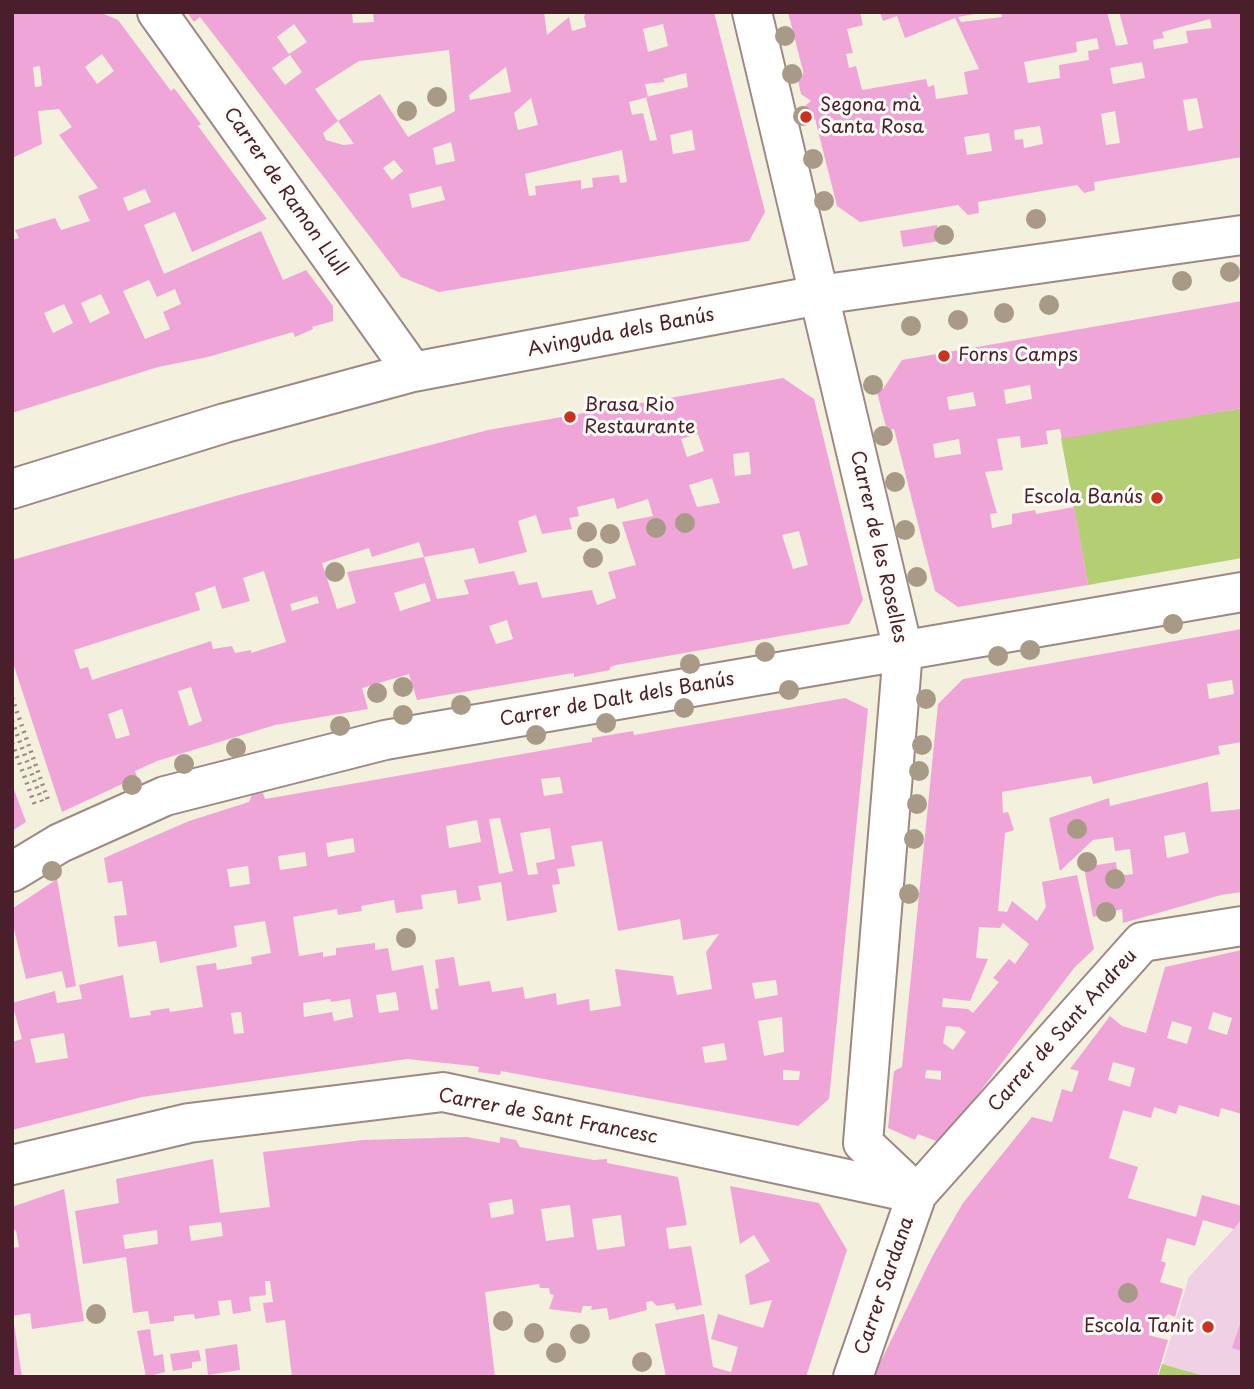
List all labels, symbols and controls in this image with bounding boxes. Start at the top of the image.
place label: Segona mà Santa Rosa [820,95,924,139]
street label: Carrer de Ramon Llull [218,104,352,280]
marker: Segona mà Santa Rosa [798,109,814,125]
street label: Avinguda dels Banús [526,304,716,362]
place label: Forns Camps [958,345,1078,367]
marker: Forns Camps [936,348,952,364]
place label: Brasa Rio Restaurante [584,395,695,439]
marker: Brasa Rio Restaurante [562,409,578,425]
street label: Carrer de les Roselles [845,449,911,645]
place label: Escola Banús [1024,487,1143,509]
marker: Escola Banús [1149,490,1165,506]
street label: Carrer de Dalt dels Banús [498,668,736,732]
street label: Carrer de Sant Andreu [984,945,1142,1117]
street label: Carrer de Sant Francesc [436,1085,660,1149]
street label: Carrer Sardana [851,1214,919,1358]
place label: Escola Tanit [1084,1316,1194,1338]
marker: Escola Tanit [1200,1319,1216,1335]

